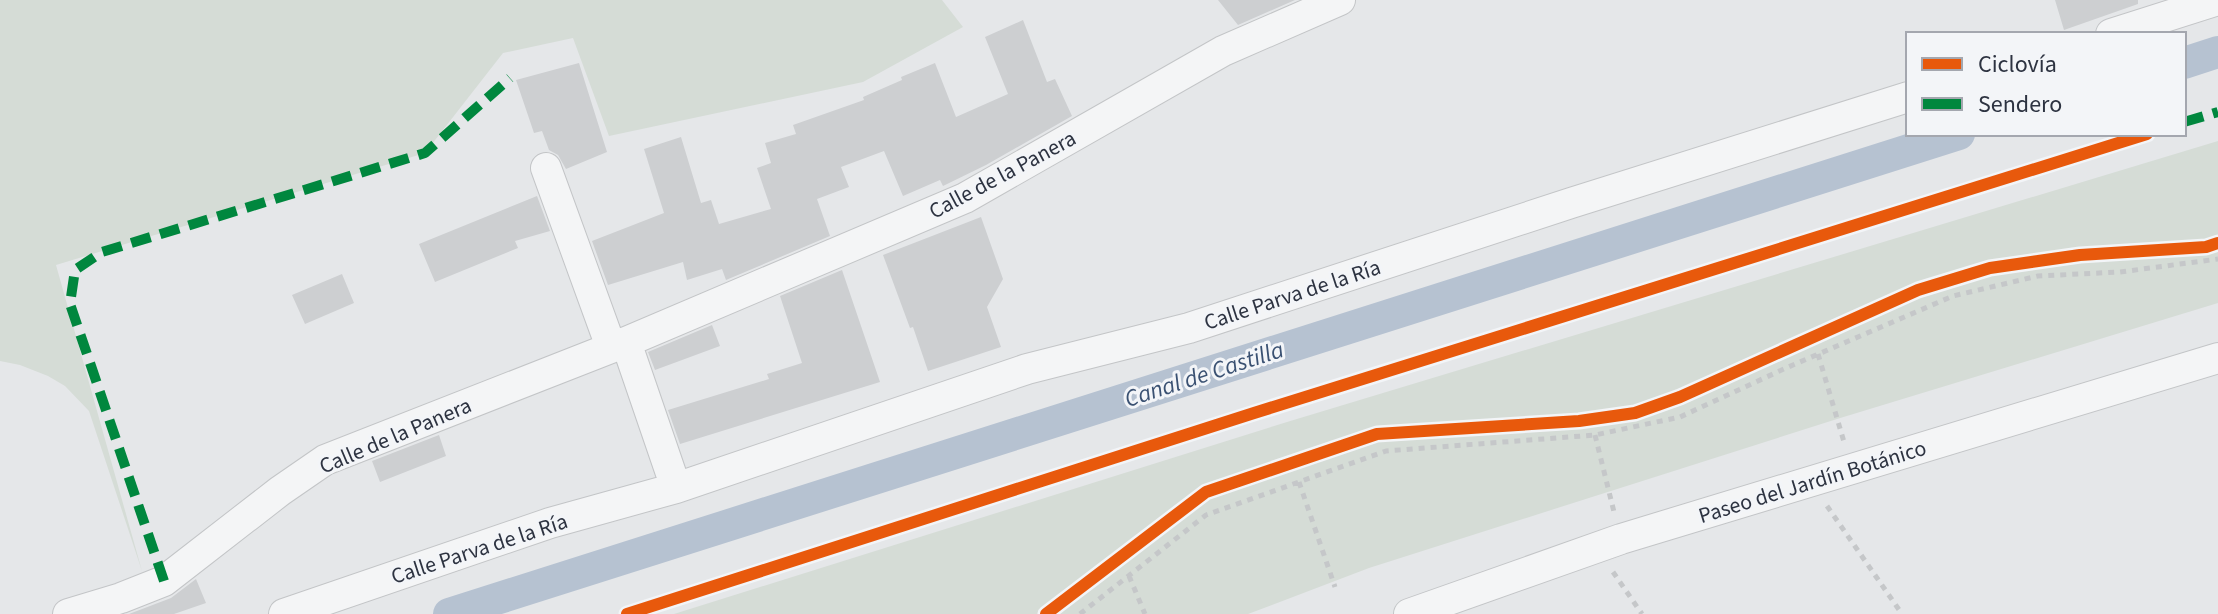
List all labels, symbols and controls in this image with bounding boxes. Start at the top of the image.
legend [1906,32,2186,136]
text: Ciclovía [1978,47,2057,82]
text: Sendero [1978,87,2062,122]
street label: Calle de la Panera [923,123,1082,227]
street label: Calle Parva de la Ría [1200,251,1385,339]
water label: Canal de Castilla [1120,332,1288,417]
street label: Calle de la Panera [314,389,476,482]
street label: Paseo del Jardín Botánico [1694,432,1930,532]
street label: Calle Parva de la Ría [387,505,572,593]

